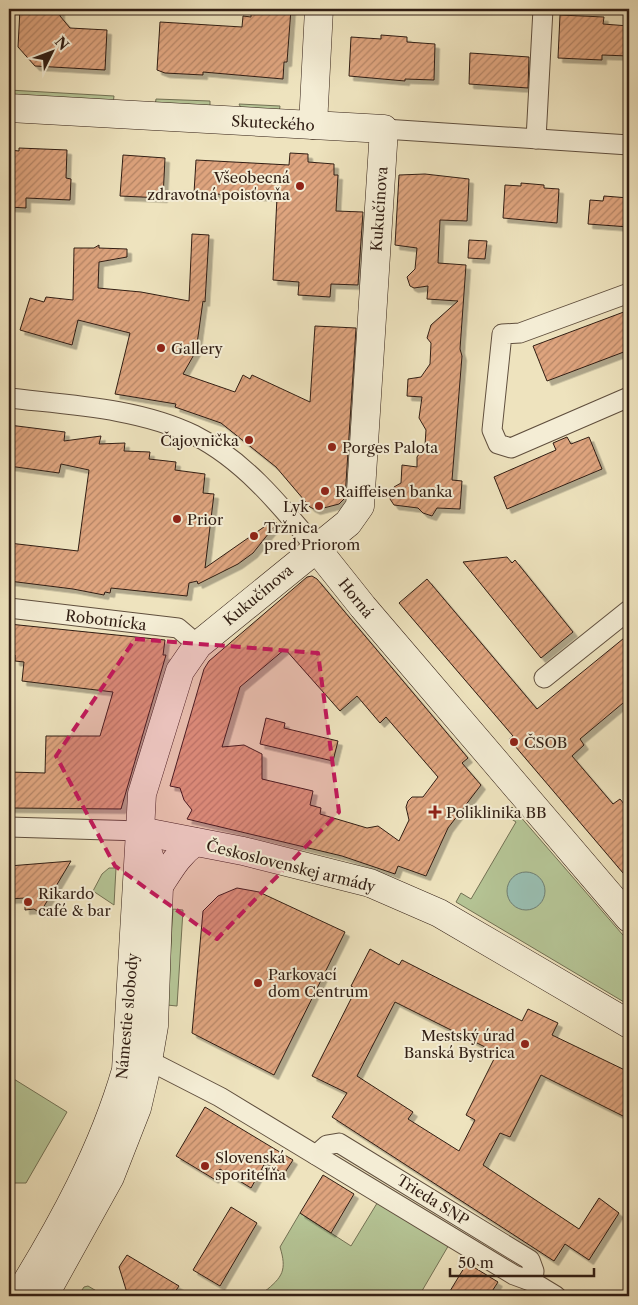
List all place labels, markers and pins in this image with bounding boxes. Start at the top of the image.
place label: Všeobecná zdravotná poisťovňa [147,168,290,204]
marker: Všeobecná zdravotná poisťovňa [294,180,306,192]
place label: Gallery [171,339,224,358]
marker: Gallery [155,342,167,354]
place label: Čajovnička [160,431,239,450]
marker: Čajovnička [243,434,255,446]
place label: Porges Palota [342,438,438,457]
marker: Porges Palota [326,441,338,453]
place label: Raiffeisen banka [335,482,453,501]
marker: Raiffeisen banka [319,485,331,497]
place label: Lyk [283,497,310,516]
marker: Lyk [313,500,325,512]
place label: Prior [187,510,224,529]
marker: Prior [171,513,183,525]
place label: Tržnica pred Priorom [264,518,360,554]
marker: Tržnica pred Priorom [248,530,260,542]
place label: ČSOB [524,733,567,752]
marker: ČSOB [508,736,520,748]
place label: Poliklinika BB [446,803,546,822]
marker: Poliklinika BB [428,805,442,819]
place label: Rikardo café & bar [38,884,111,920]
marker: Rikardo café & bar [22,896,34,908]
place label: Parkovací dom Centrum [268,965,369,1001]
marker: Parkovací dom Centrum [252,977,264,989]
place label: Mestský úrad Banská Bystrica [404,1026,515,1062]
marker: Mestský úrad Banská Bystrica [519,1038,531,1050]
place label: Slovenská sporiteľňa [215,1148,286,1184]
marker: Slovenská sporiteľňa [199,1160,211,1172]

